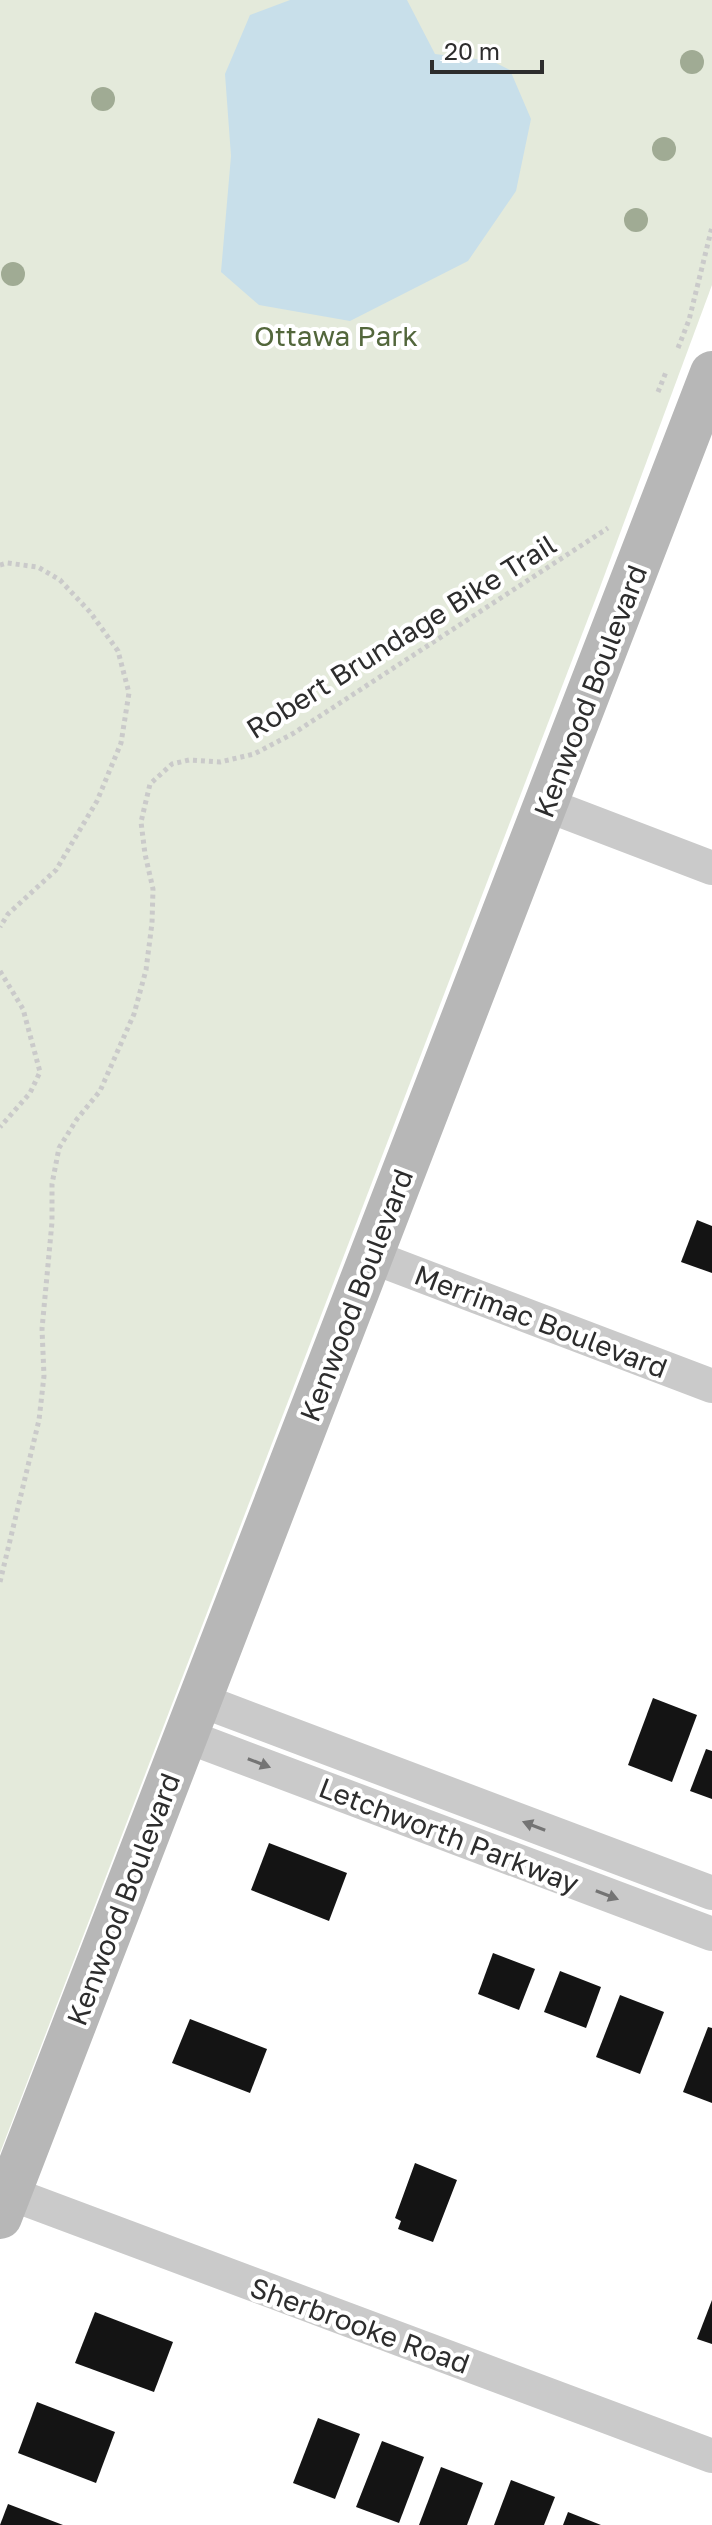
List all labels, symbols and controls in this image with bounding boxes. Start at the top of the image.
scale bar [432,24,542,74]
text: 20 m [444,36,500,65]
park label: Ottawa Park [254,319,418,352]
street label: Robert Brundage Bike Trail [240,527,562,745]
street label: Kenwood Boulevard [527,560,653,822]
street label: Kenwood Boulevard [293,1164,419,1426]
street label: Merrimac Boulevard [410,1258,672,1384]
one-way arrow [247,1757,271,1770]
street label: Kenwood Boulevard [60,1768,186,2030]
street label: Letchworth Parkway [315,1770,584,1900]
one-way arrow [522,1819,546,1832]
one-way arrow [595,1889,619,1901]
street label: Sherbrooke Road [246,2270,474,2380]

